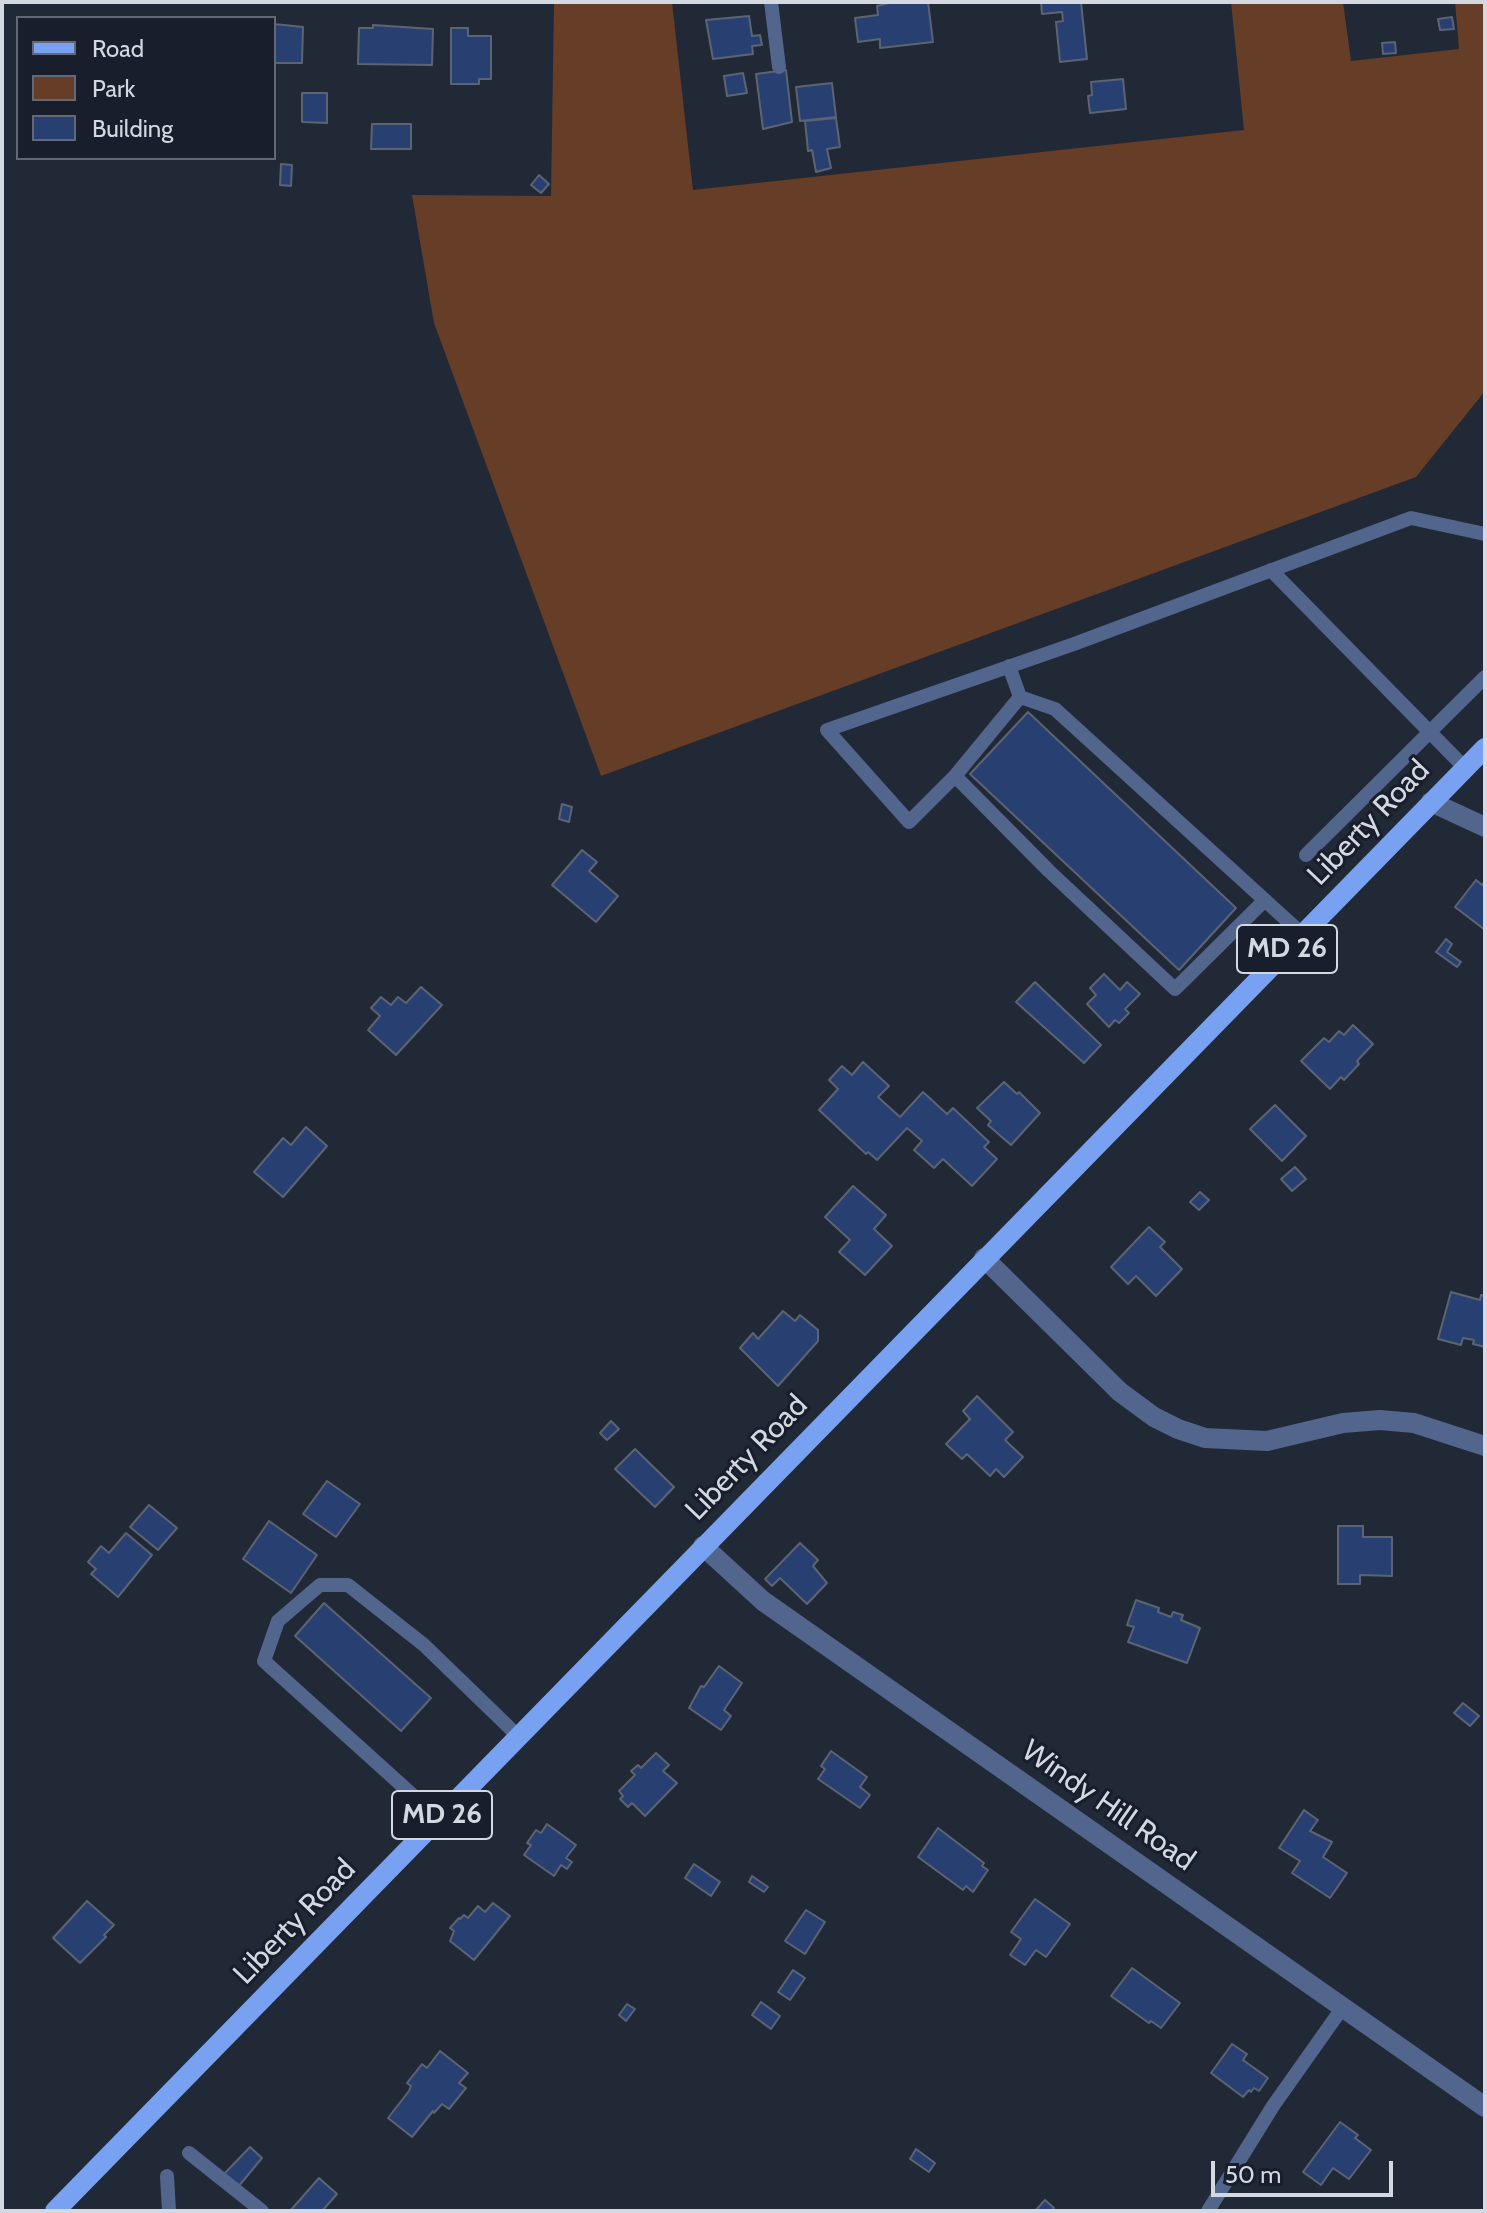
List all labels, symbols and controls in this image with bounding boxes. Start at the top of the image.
legend [16,16,276,160]
text: Road [92,34,144,63]
text: Park [92,74,135,103]
text: Building [92,114,173,143]
street label: Liberty Road [1300,753,1438,893]
road number: MD 26 [1237,925,1337,973]
street label: Liberty Road [678,1388,816,1528]
street label: Windy Hill Road [1014,1733,1202,1879]
road number: MD 26 [392,1791,492,1839]
street label: Liberty Road [226,1852,364,1992]
scale bar [1215,2145,1397,2195]
text: 50 m [1225,2160,1281,2189]

